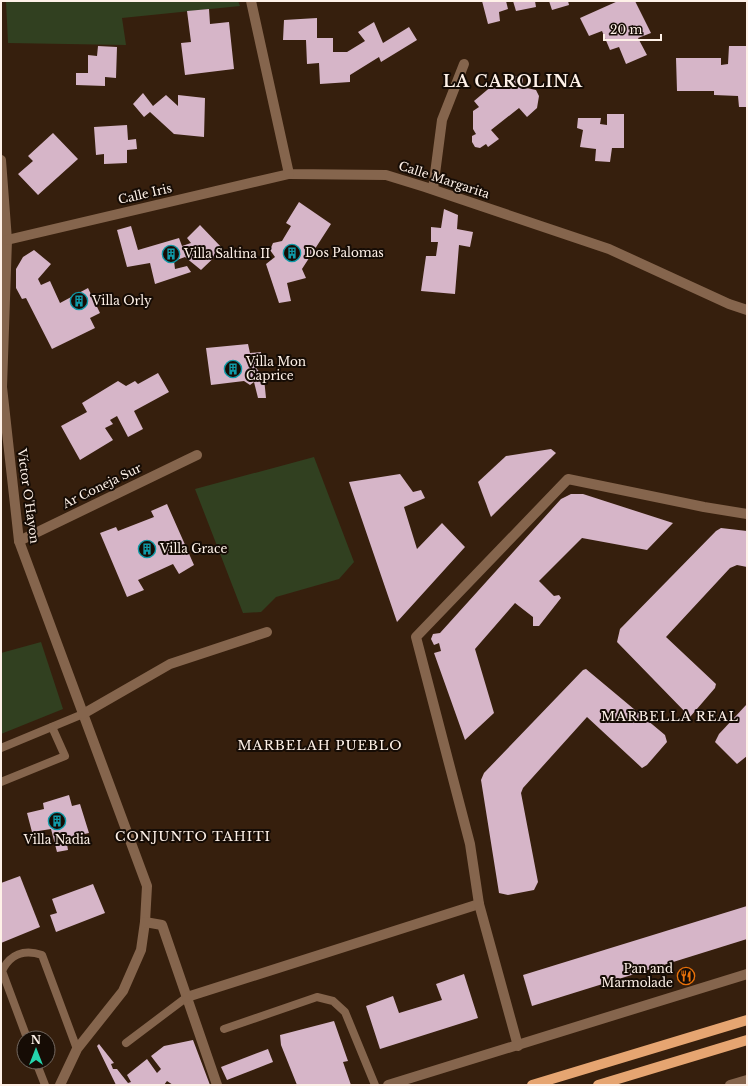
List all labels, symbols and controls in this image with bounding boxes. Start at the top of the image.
scale bar [604,16,661,42]
text: 20 m [610,22,642,37]
district label: LA CAROLINA [443,71,583,91]
street label: Calle Margarita [397,158,492,201]
street label: Calle Iris [117,180,173,207]
building icon: Dos Palomas [282,243,302,263]
building icon: Villa Saltina II [161,244,181,264]
place label: Dos Palomas [305,245,384,260]
place label: Villa Saltina II [183,246,270,261]
building icon: Villa Orly [69,291,89,311]
place label: Villa Orly [91,293,152,308]
place label: Villa Mon Caprice [245,354,306,383]
building icon: Villa Mon Caprice [223,359,243,379]
street label: Víctor O'Hayon [14,447,43,544]
street label: Ar Coneja Sur [59,460,144,512]
building icon: Villa Grace [137,539,157,559]
place label: Villa Grace [159,541,227,556]
district label: MARBELLA REAL [601,708,739,725]
district label: MARBELAH PUEBLO [237,737,403,754]
building icon: Villa Nadia [47,811,67,831]
district label: CONJUNTO TAHITI [115,828,271,845]
place label: Villa Nadia [22,832,91,847]
place label: Pan and Marmolade [601,961,673,990]
restaurant icon: Pan and Marmolade [676,966,696,986]
north arrow [16,1030,56,1070]
text: N [31,1033,42,1047]

